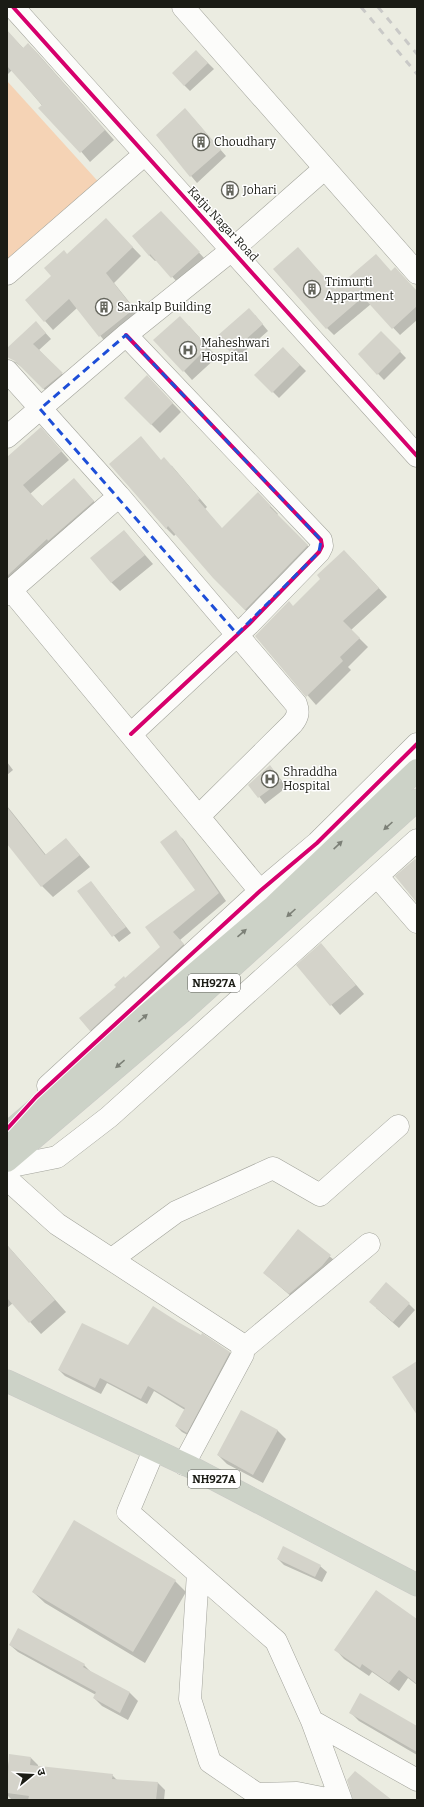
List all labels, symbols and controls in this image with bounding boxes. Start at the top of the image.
building icon: Choudhary [191,132,211,152]
place label: Choudhary [214,135,277,149]
building icon: Johari [220,180,240,200]
place label: Johari [242,183,277,197]
street label: Katju Nagar Road [185,184,261,264]
place label: Trimurti Appartment [325,275,394,303]
building icon: Trimurti Appartment [302,279,322,299]
building icon: Sankalp Building [94,297,114,317]
place label: Sankalp Building [117,300,211,314]
place label: Maheshwari Hospital [201,336,270,364]
hospital icon: Maheshwari Hospital [178,340,198,360]
place label: Shraddha Hospital [283,765,338,793]
hospital icon: Shraddha Hospital [260,769,280,789]
one-way arrow [383,821,393,831]
one-way arrow [333,840,343,850]
one-way arrow [287,908,296,917]
one-way arrow [237,928,247,938]
road number: NH927A [188,974,240,992]
one-way arrow [138,1013,149,1022]
one-way arrow [115,1059,126,1068]
road number: NH927A [188,1470,240,1488]
north arrow [12,1755,52,1795]
text: उ [34,1767,48,1778]

